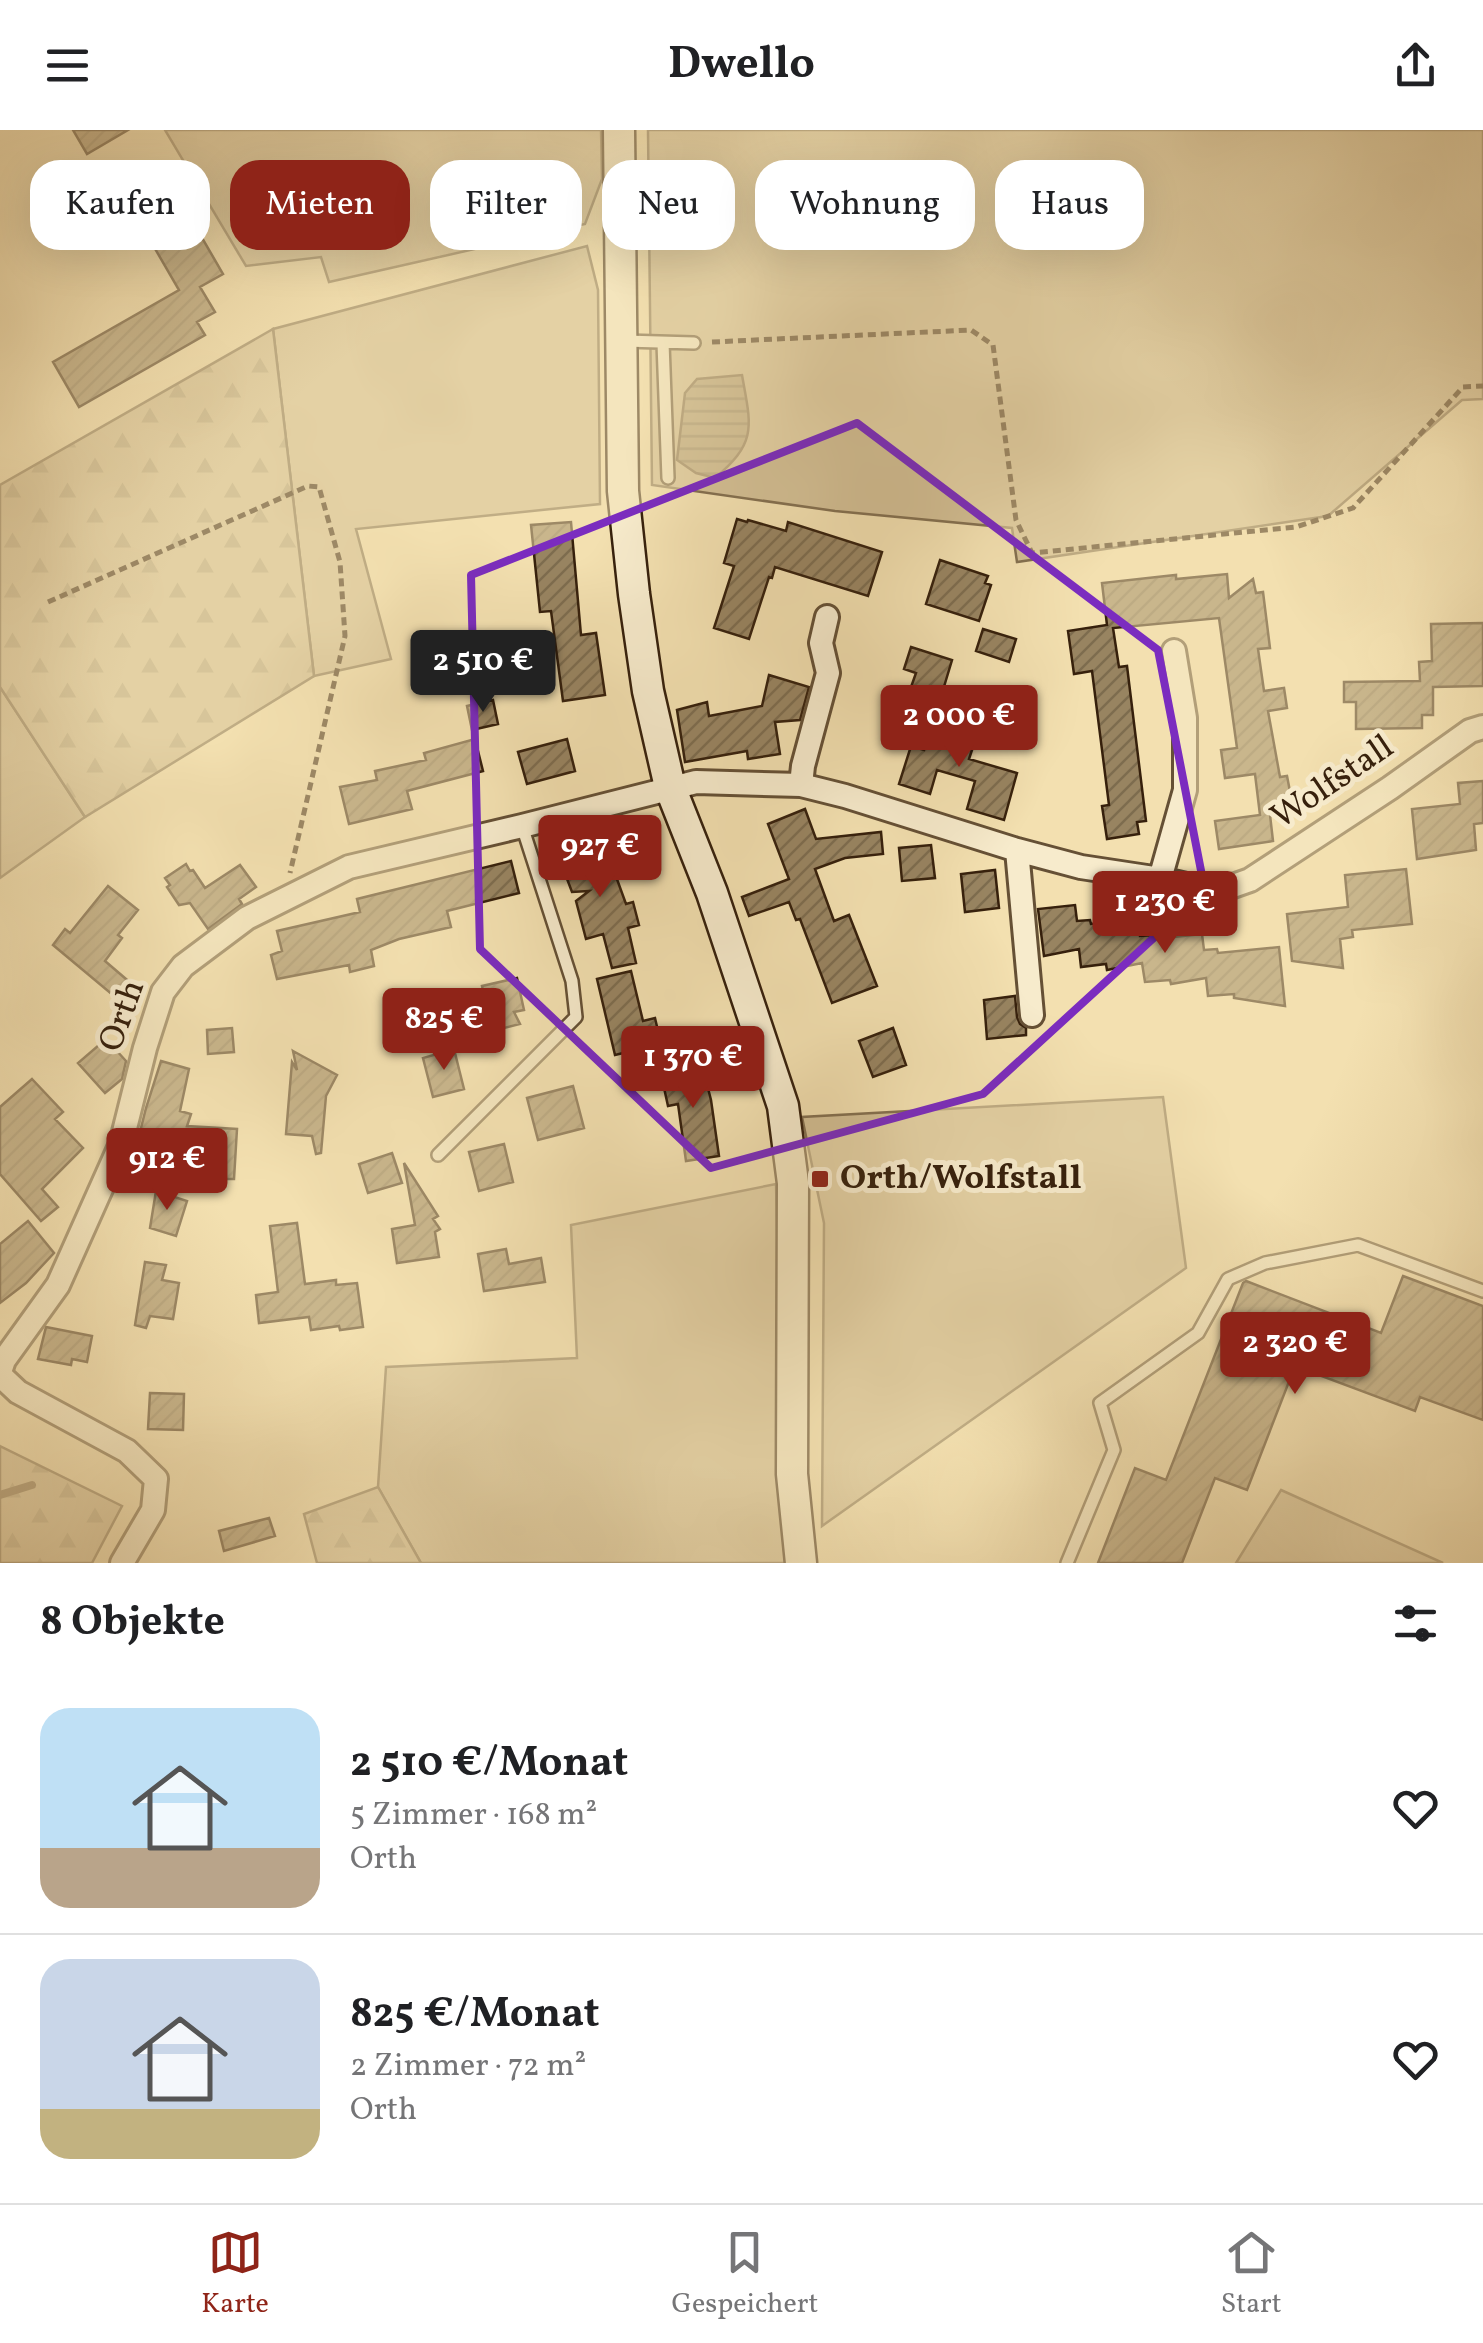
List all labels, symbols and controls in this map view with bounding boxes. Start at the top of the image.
text: Dwello [668,34,815,97]
icon: menu [40,38,95,93]
icon: share [1388,38,1443,93]
chip: Kaufen [30,160,210,250]
chip: Mieten [230,160,410,250]
chip: Filter [430,160,582,250]
chip: Neu [602,160,735,250]
chip: Wohnung [755,160,975,250]
chip: Haus [995,160,1144,250]
pin: 2 510 € [391,630,575,715]
text: 2 510 € [433,640,534,684]
pin: 2 000 € [867,685,1051,770]
text: 2 000 € [903,695,1015,739]
street label: Wolfstall [1262,724,1404,842]
pin: 927 € [530,815,670,900]
text: 927 € [560,825,640,869]
pin: 1 230 € [1073,871,1257,956]
text: 1 230 € [1115,881,1215,925]
street label: Orth [88,973,158,1059]
pin: 825 € [374,988,514,1073]
text: 825 € [404,998,484,1042]
pin: 1 370 € [601,1026,785,1111]
text: 1 370 € [643,1036,743,1080]
pin: 912 € [97,1128,237,1213]
text: 912 € [128,1138,206,1182]
place label: Orth/Wolfstall [840,1155,1082,1203]
marker: Orth/Wolfstall [809,1168,831,1190]
pin: 2 320 € [1203,1312,1387,1397]
text: 2 320 € [1242,1322,1348,1366]
text: 8 Objekte [40,1594,225,1653]
icon: filters [1388,1596,1443,1651]
text: 2 510 €/Monat [350,1735,628,1794]
icon: home [120,1748,240,1868]
icon: heart [1388,1781,1443,1836]
text: 5 Zimmer · 168 m² [350,1794,597,1838]
text: Orth [350,1838,417,1882]
text: 825 €/Monat [350,1986,600,2045]
icon: home [120,1999,240,2119]
icon: heart [1388,2032,1443,2087]
text: 2 Zimmer · 72 m² [350,2045,586,2089]
text: Orth [350,2089,417,2133]
tab: Karte [201,2225,269,2324]
tab: Gespeichert [671,2225,818,2324]
tab: Start [1221,2225,1282,2324]

